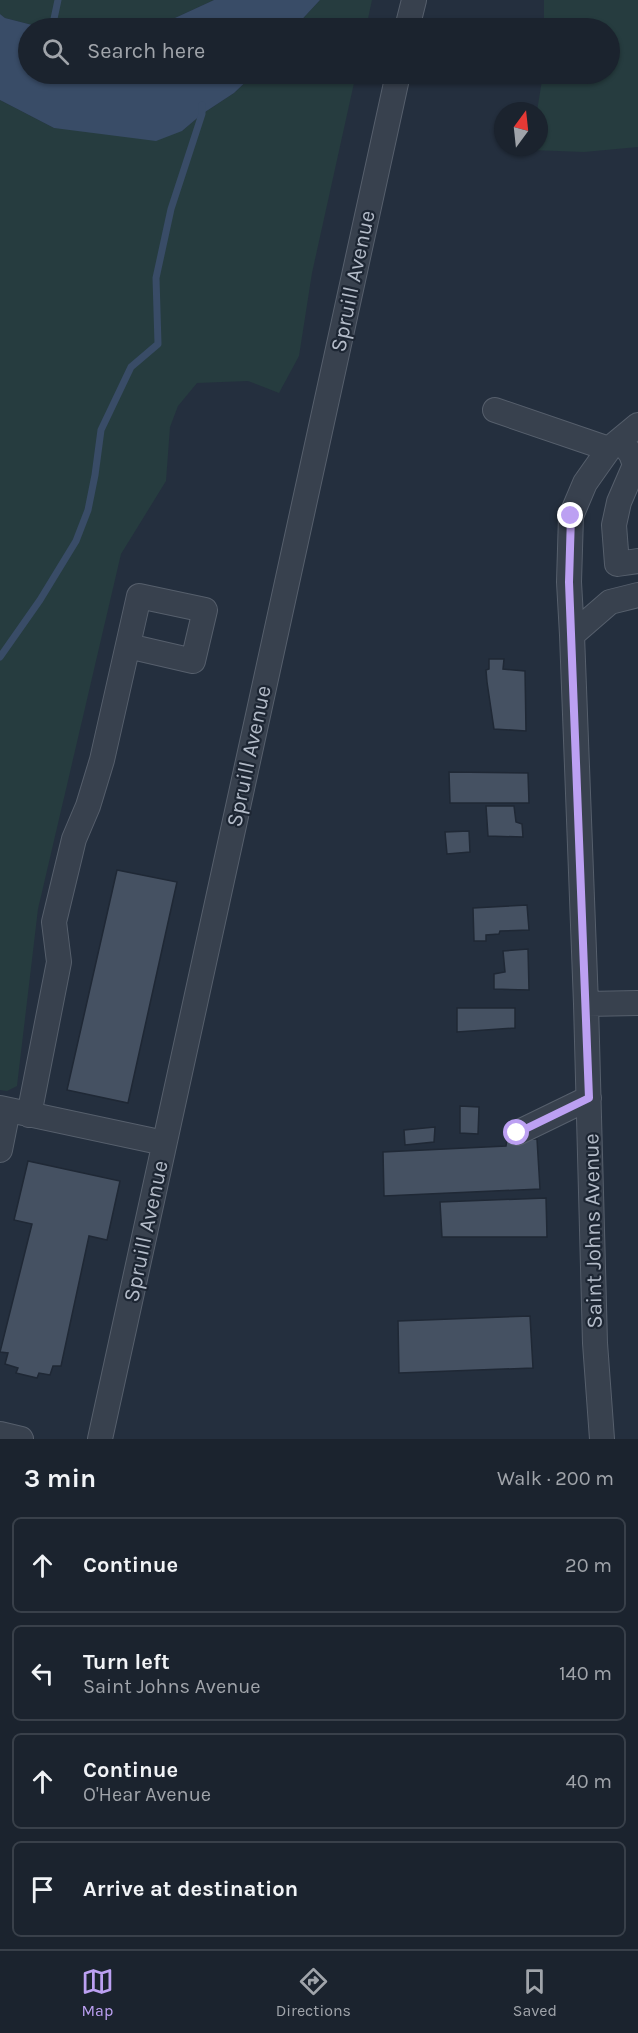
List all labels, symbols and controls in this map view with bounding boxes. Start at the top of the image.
search box [18,18,620,84]
icon: search [39,35,72,68]
text: Search here [87,38,205,64]
north arrow [494,102,548,156]
street label: Spruill Avenue [325,208,381,354]
route end [557,502,583,528]
street label: Spruill Avenue [221,683,277,829]
route start [503,1119,529,1145]
street label: Saint Johns Avenue [578,1133,608,1329]
street label: Spruill Avenue [118,1158,174,1304]
text: 3 min [24,1463,96,1494]
text: Walk · 200 m [497,1467,614,1490]
icon: ahead [26,1549,59,1582]
text: Continue [83,1552,178,1578]
text: 20 m [565,1554,612,1577]
text: Turn left [83,1649,170,1675]
icon: left [26,1657,59,1690]
text: 140 m [559,1662,612,1685]
text: Saint Johns Avenue [83,1675,261,1698]
text: Continue [83,1757,178,1783]
icon: ahead [26,1765,59,1798]
text: 40 m [566,1770,612,1793]
text: O'Hear Avenue [83,1783,211,1806]
icon: arrive [26,1873,59,1906]
text: Arrive at destination [83,1876,298,1902]
tab: Map [81,1965,114,2020]
tab: Directions [276,1965,351,2020]
tab: Saved [513,1965,557,2020]

